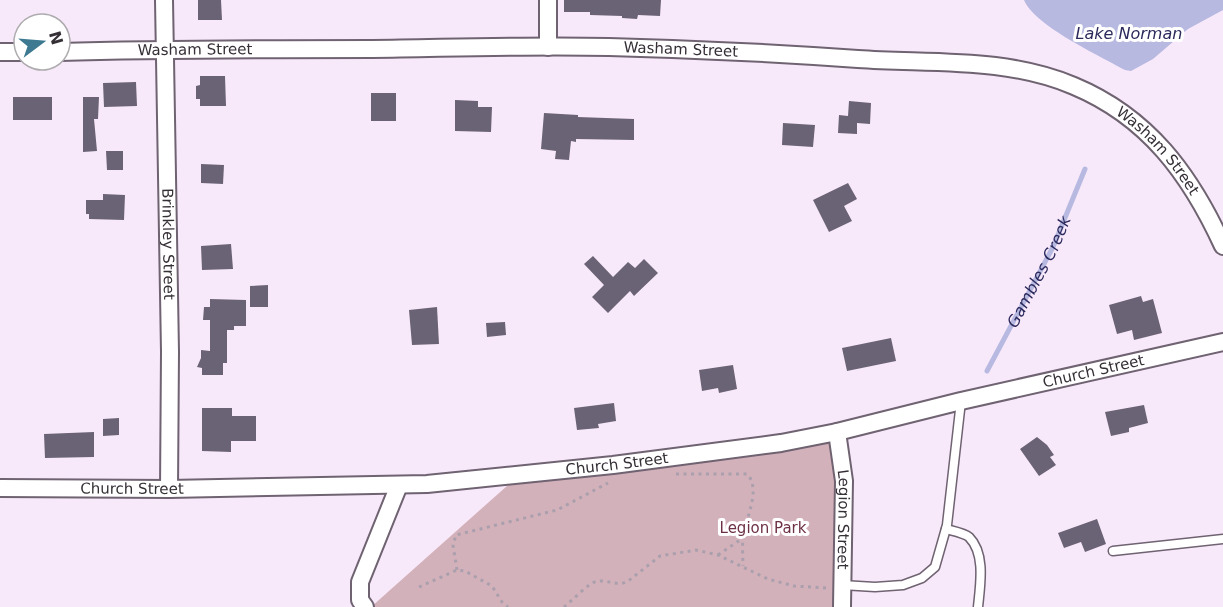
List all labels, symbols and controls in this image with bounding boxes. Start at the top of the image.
north arrow [12,12,72,72]
water label: Lake Norman [1076,24,1182,43]
text: N [45,29,67,47]
street label: Washam Street [623,38,739,61]
street label: Washam Street [138,40,252,59]
street label: Washam Street [1113,103,1203,198]
street label: Brinkley Street [158,188,178,300]
water label: Gambles Creek [1002,212,1074,331]
street label: Church Street [1041,351,1146,391]
street label: Church Street [565,449,670,479]
street label: Legion Street [833,468,853,570]
street label: Church Street [80,479,184,498]
park label: Legion Park [720,519,807,537]

